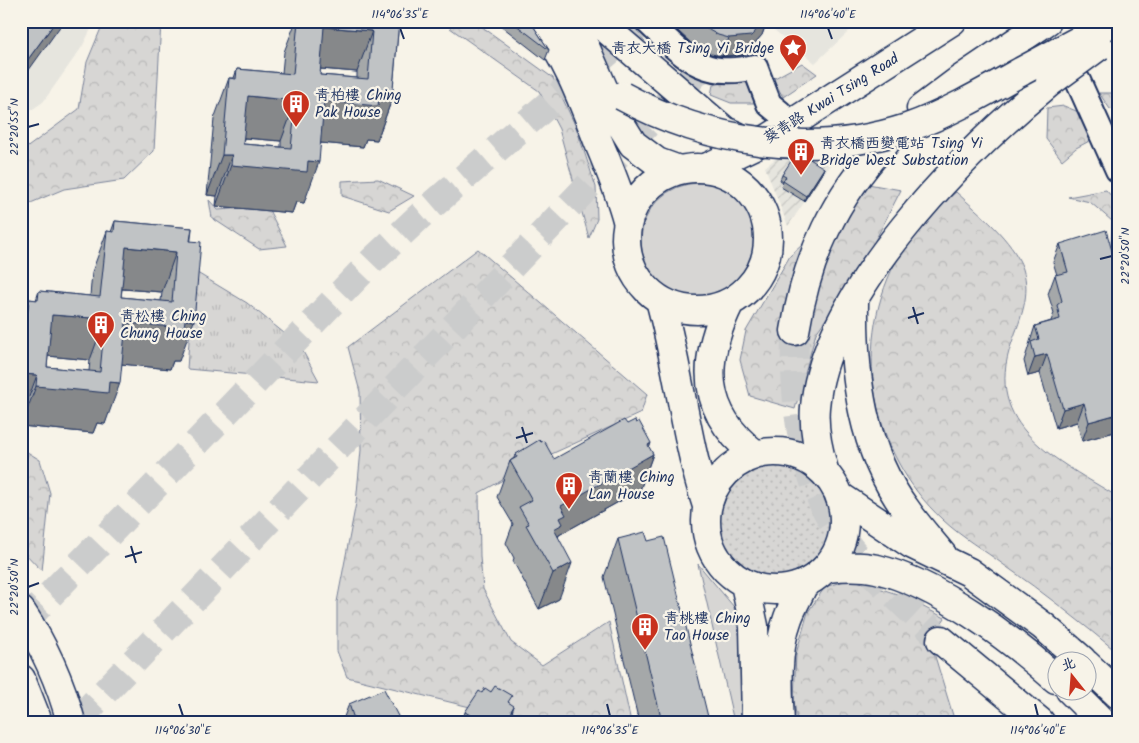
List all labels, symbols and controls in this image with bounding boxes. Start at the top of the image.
text: 114°06'35"E [372,5,429,24]
text: 114°06'40"E [800,5,857,24]
place icon: 青衣大橋 Tsing Yi Bridge [778,33,808,72]
place label: 青衣大橋 Tsing Yi Bridge [611,37,774,61]
street label: 葵青路 Kwai Tsing Road [759,47,904,150]
place label: 青柏樓 Ching Pak House [315,84,402,125]
building icon: 青柏樓 Ching Pak House [281,89,311,128]
text: 22°20'55"N [5,98,24,156]
place label: 青衣橋西變電站 Tsing Yi Bridge West Substation [820,132,984,173]
building icon: 青衣橋西變電站 Tsing Yi Bridge West Substation [786,137,816,176]
text: 22°20'50"N [1116,227,1135,285]
place label: 青松樓 Ching Chung House [120,305,207,346]
building icon: 青松樓 Ching Chung House [86,310,116,349]
place label: 青蘭樓 Ching Lan House [588,466,675,507]
building icon: 青蘭樓 Ching Lan House [554,471,584,510]
text: 22°20'50"N [5,558,24,616]
place label: 青桃樓 Ching Tao House [664,607,751,648]
building icon: 青桃樓 Ching Tao House [630,612,660,651]
north arrow [1046,650,1096,700]
text: 北 [1059,652,1078,677]
text: 114°06'30"E [155,721,212,740]
text: 114°06'35"E [582,721,639,740]
text: 114°06'40"E [1010,721,1067,740]

